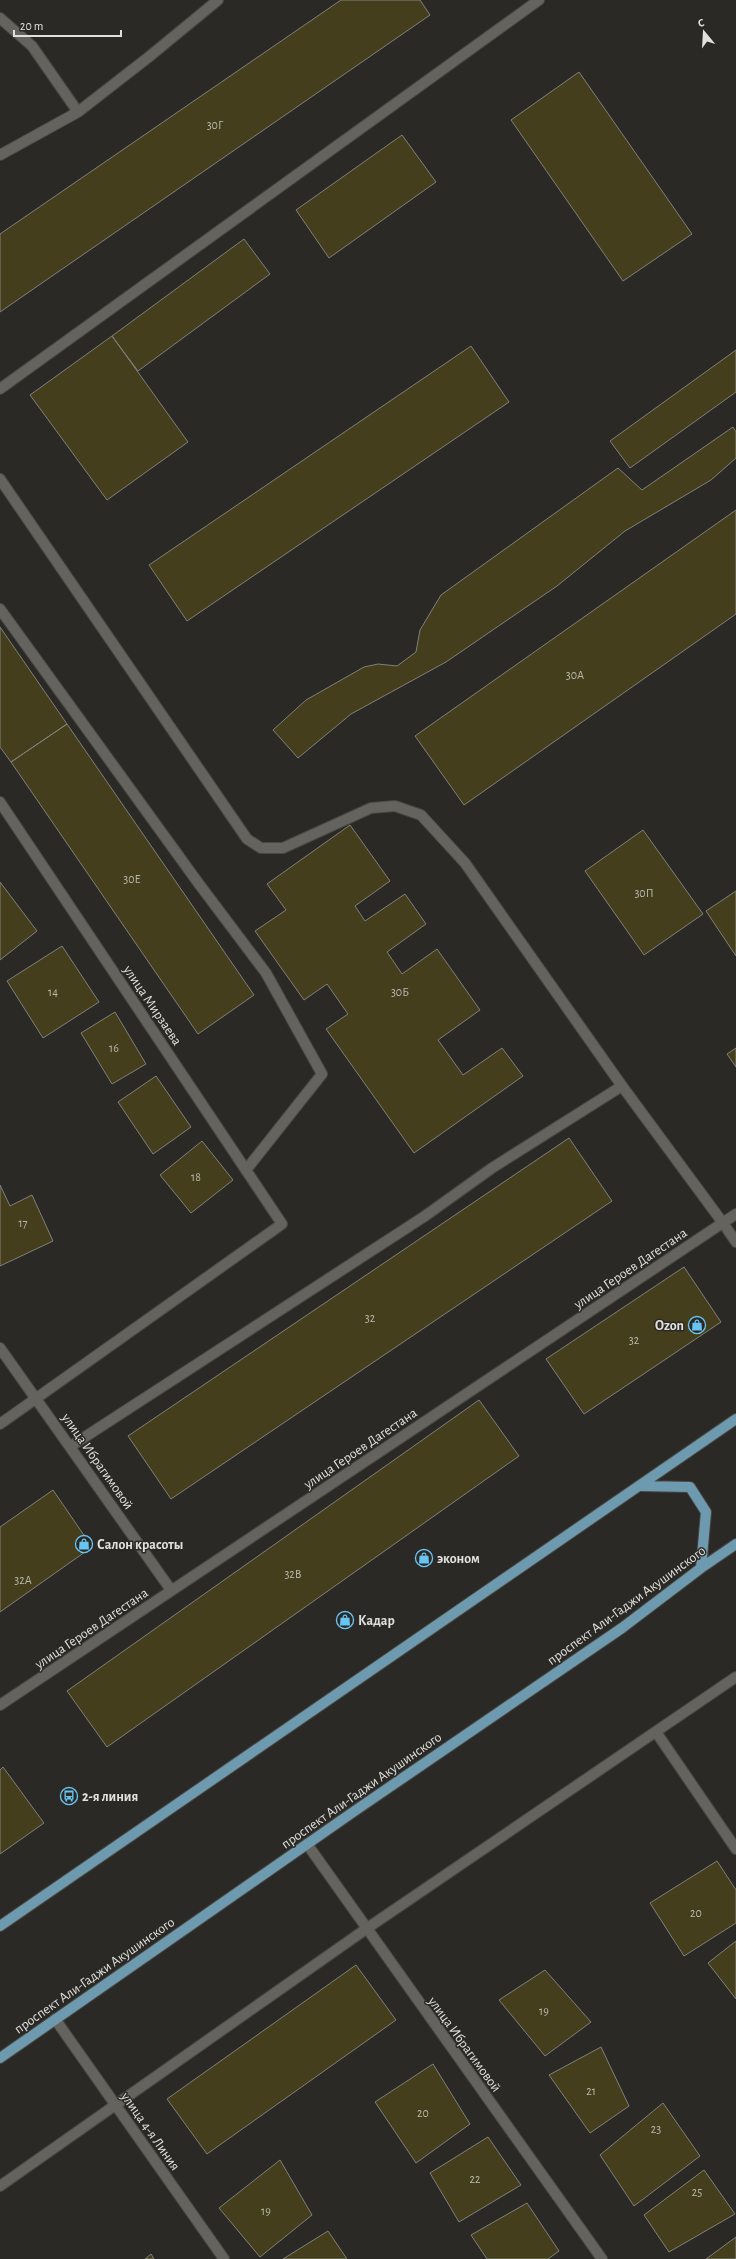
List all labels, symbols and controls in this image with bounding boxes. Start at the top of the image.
scale bar [14,12,121,38]
north arrow [684,12,724,52]
text: С [696,17,706,29]
text: 20 m [20,20,43,32]
house number: 30Г [207,119,224,131]
house number: 30А [566,669,584,681]
house number: 30Е [123,873,141,885]
house number: 30П [634,887,654,899]
street label: улица Мирзаева [120,962,184,1048]
house number: 14 [48,986,58,998]
house number: 30Б [391,986,409,998]
house number: 16 [109,1042,119,1054]
house number: 18 [191,1171,201,1183]
house number: 17 [18,1217,28,1229]
street label: улица Героев Дагестана [571,1225,690,1312]
house number: 32 [365,1312,376,1324]
shop icon: Ozon [687,1315,707,1335]
place label: Ozon [655,1319,684,1333]
house number: 32 [629,1334,640,1346]
street label: улица Героев Дагестана [301,1405,420,1492]
street label: улица Ибрагимовой [58,1410,136,1512]
shop icon: Салон красоты [74,1534,94,1554]
place label: Салон красоты [97,1538,183,1552]
street label: проспект Али-Гаджи Акушинского [545,1544,709,1668]
shop icon: эконом [414,1548,434,1568]
place label: эконом [437,1552,480,1566]
house number: 32В [284,1568,302,1580]
house number: 32А [14,1574,32,1586]
street label: улица Героев Дагестана [32,1585,151,1672]
shop icon: Кадар [335,1610,355,1630]
place label: Кадар [358,1614,395,1628]
street label: проспект Али-Гаджи Акушинского [279,1730,444,1852]
bus stop icon: 2-я линия [59,1786,79,1806]
place label: 2-я линия [82,1790,138,1804]
house number: 20 [690,1907,702,1919]
street label: проспект Али-Гаджи Акушинского [12,1915,177,2037]
street label: улица Ибрагимовой [425,1994,503,2095]
house number: 19 [539,2005,549,2017]
house number: 21 [586,2085,596,2097]
street label: улица 4-я Линия [117,2089,182,2173]
house number: 20 [417,2107,429,2119]
house number: 23 [651,2123,661,2135]
house number: 22 [470,2173,481,2185]
house number: 25 [692,2186,702,2198]
house number: 19 [261,2205,271,2217]

